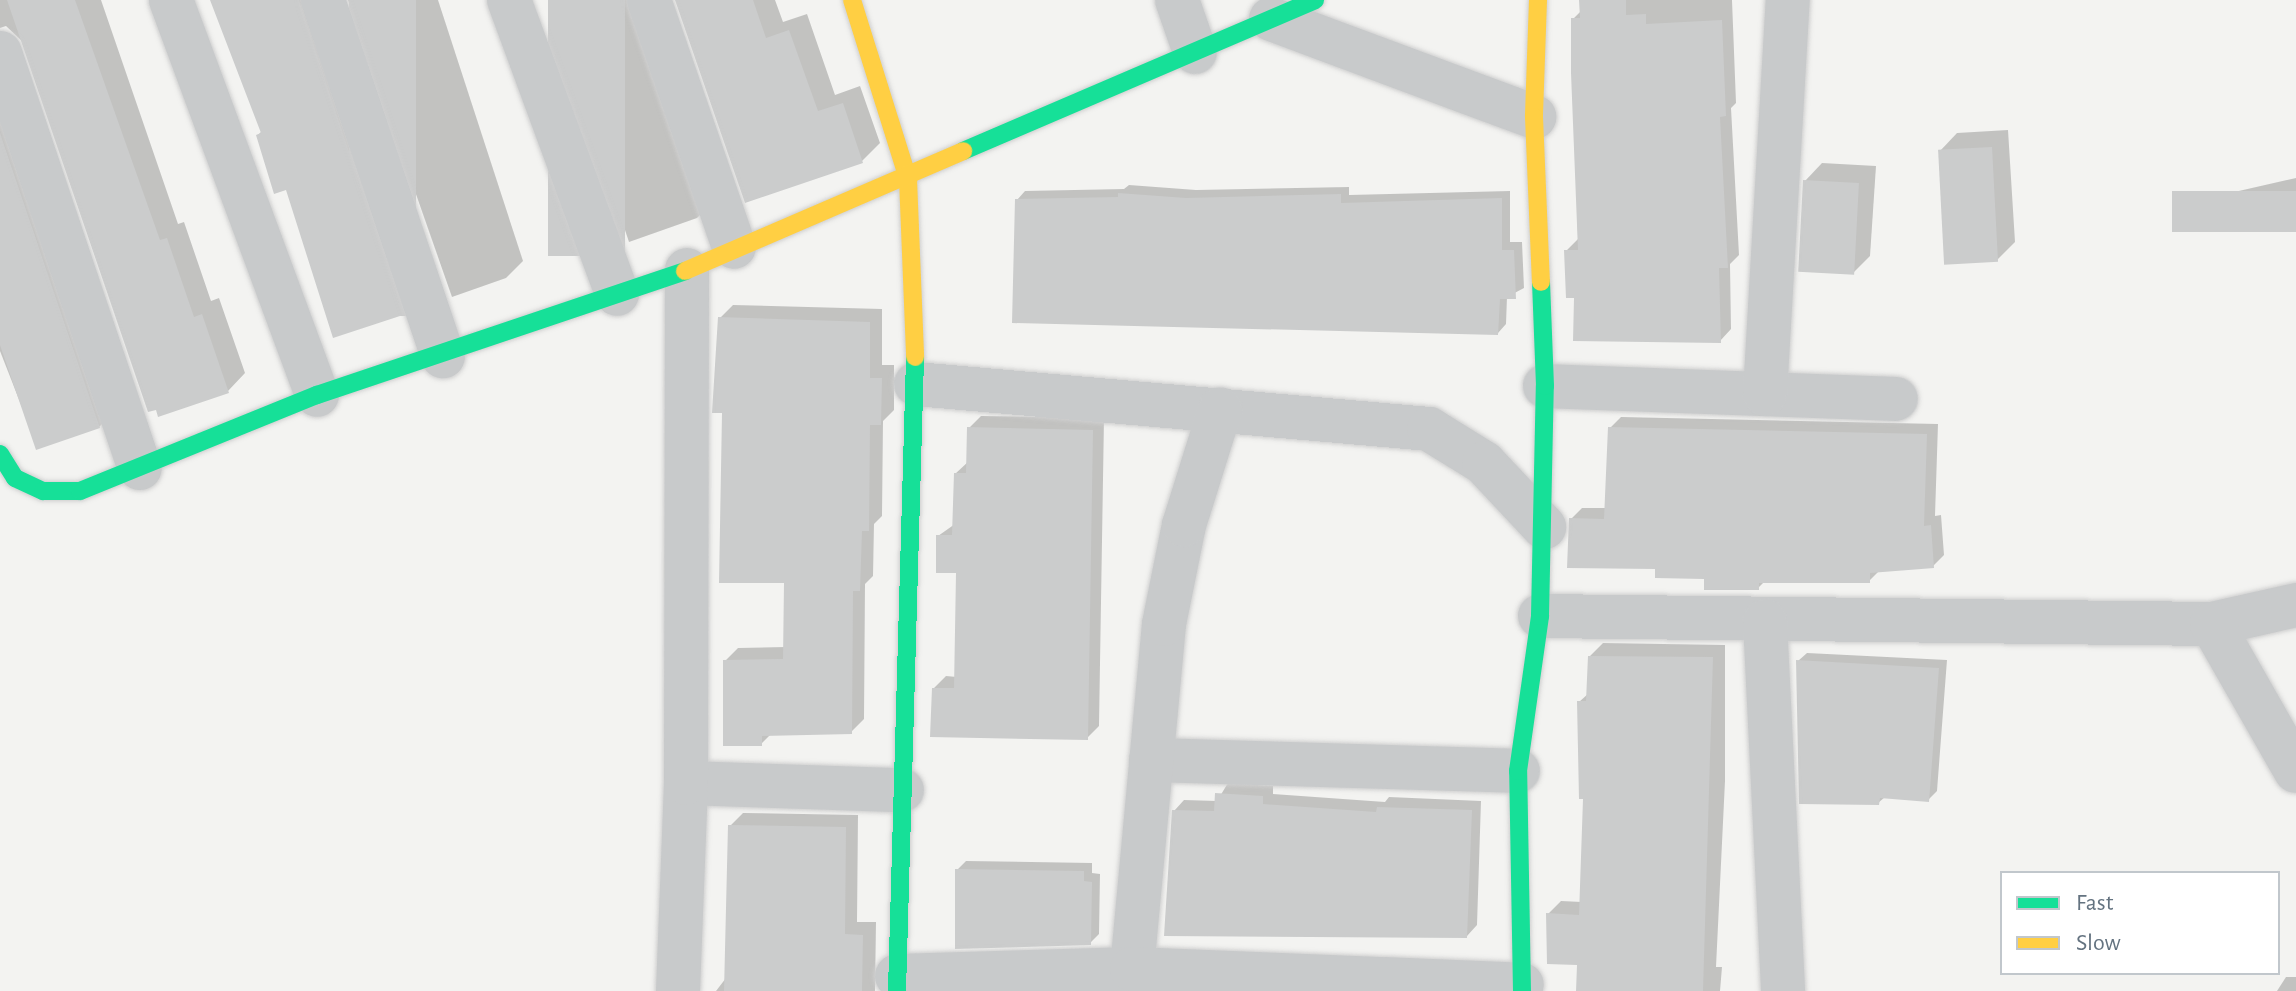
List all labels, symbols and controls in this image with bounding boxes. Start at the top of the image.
legend [2000,871,2280,975]
text: Fast [2076,891,2113,915]
text: Slow [2076,931,2121,955]

